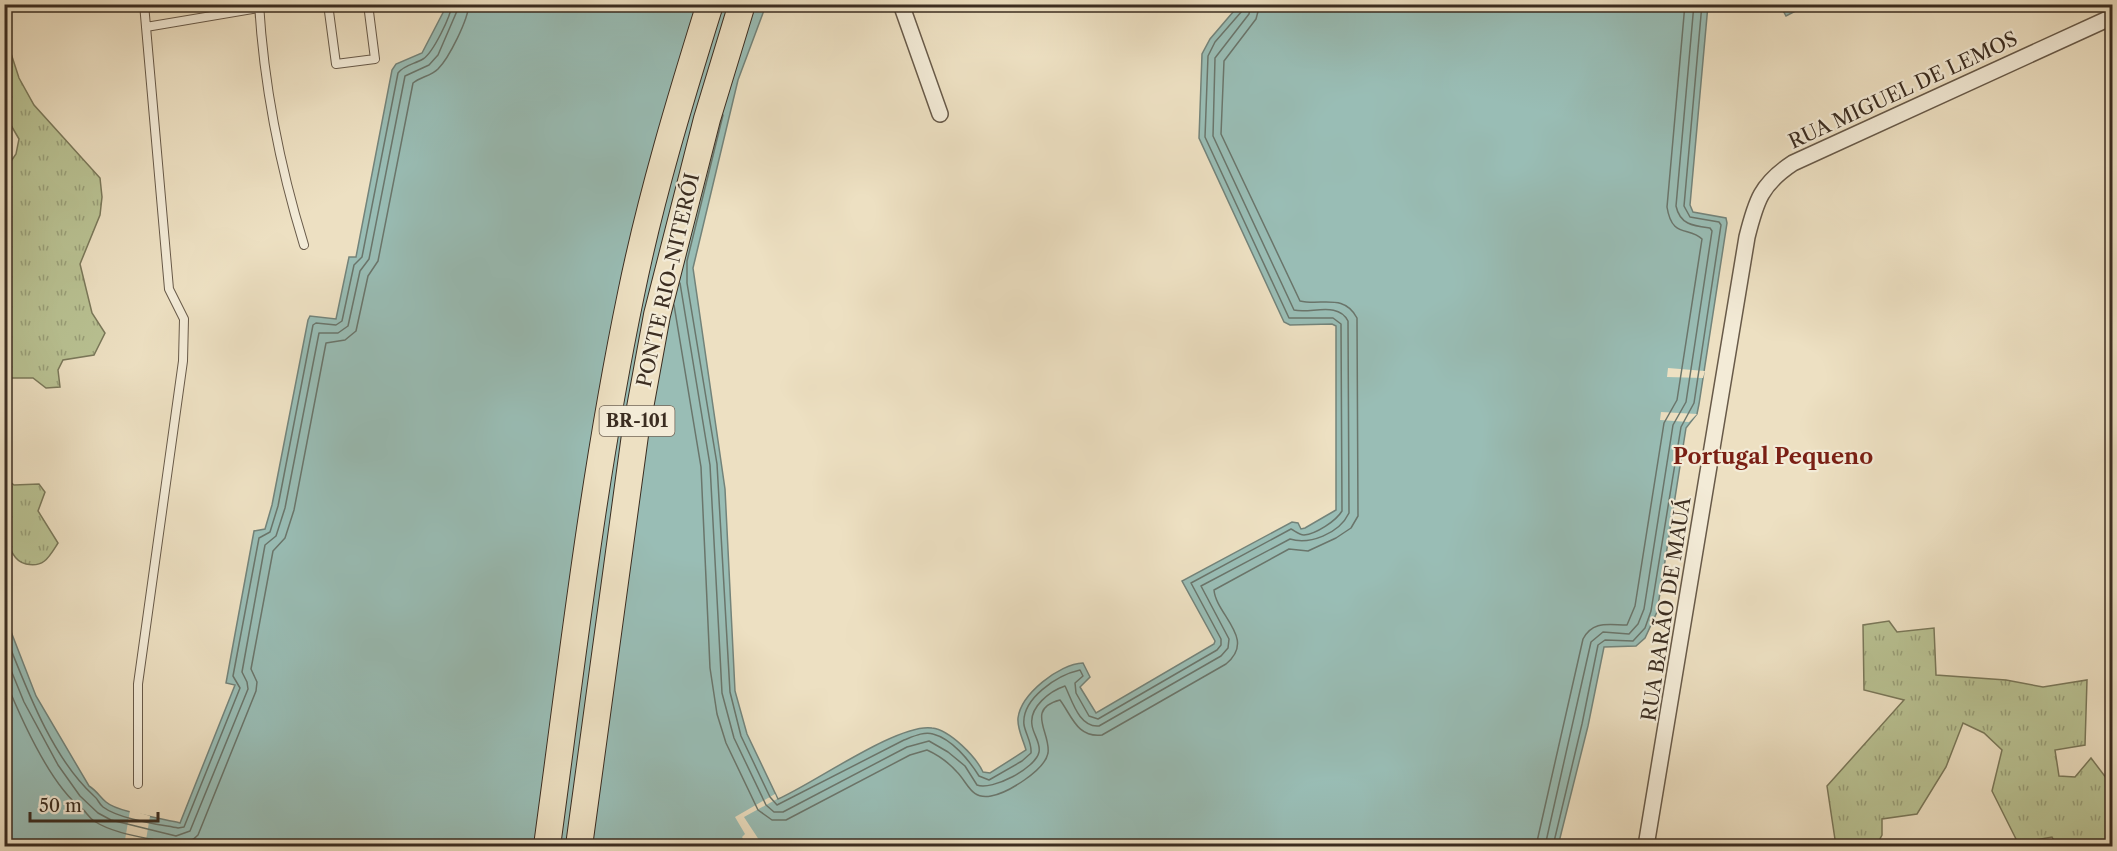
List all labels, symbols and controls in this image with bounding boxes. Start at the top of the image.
street label: RUA MIGUEL DE LEMOS [1785,26,2021,154]
street label: PONTE RIO-NITERÓI [631,170,704,389]
road number: BR-101 [600,406,674,436]
district label: Portugal Pequeno [1673,443,1873,470]
street label: RUA BARÃO DE MAUÁ [1635,494,1696,723]
scale bar [30,785,158,823]
text: 50 m [39,795,82,817]

